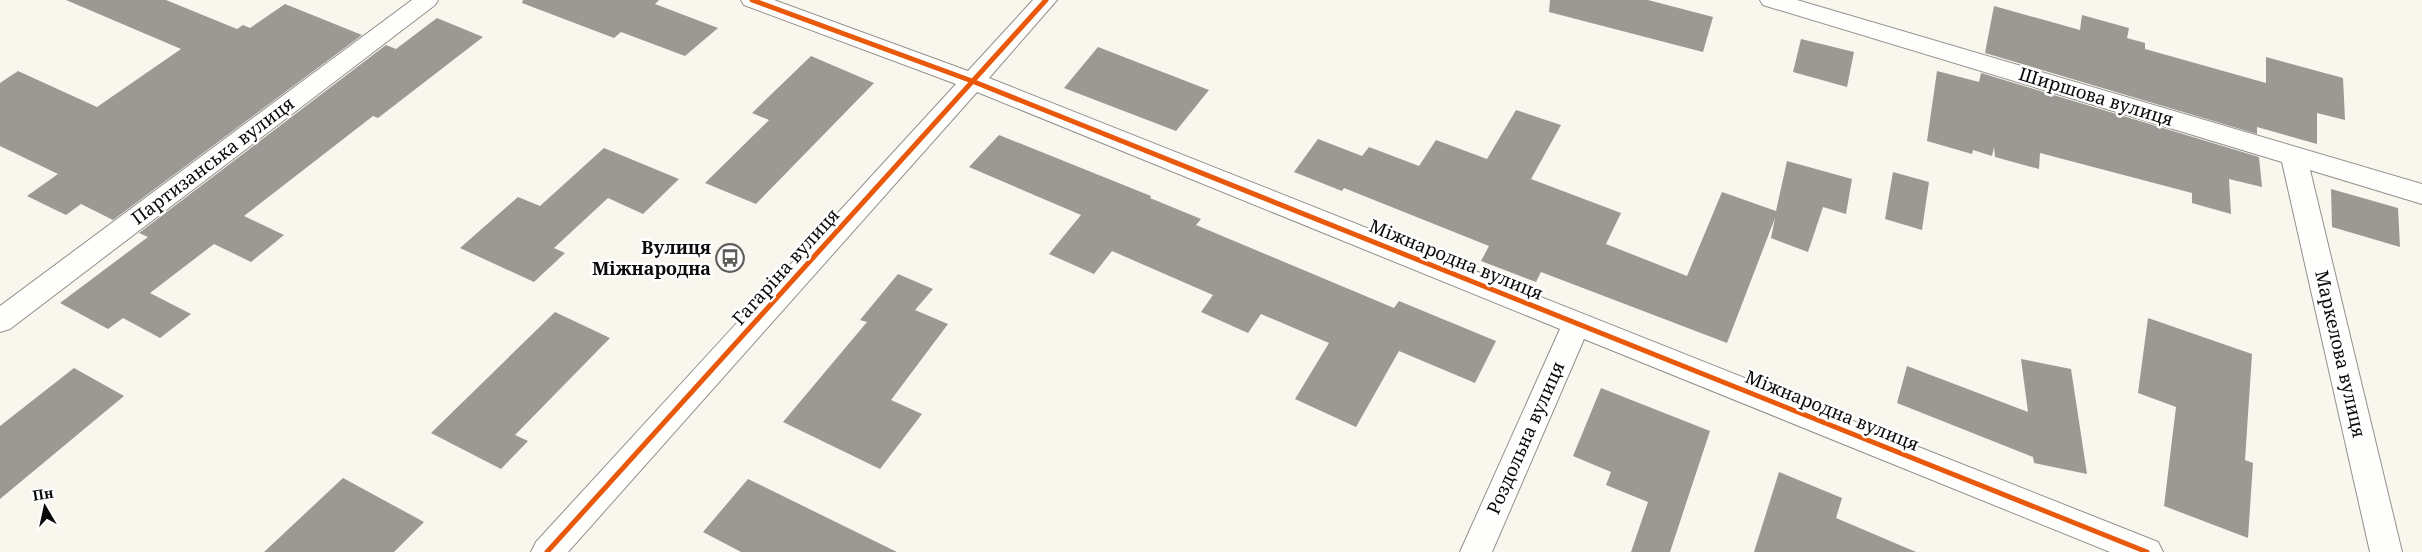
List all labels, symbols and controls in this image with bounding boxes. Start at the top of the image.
street label: Ширшова вулиця [2016,61,2177,131]
street label: Партизанська вулиця [126,91,299,229]
street label: Гагаріна вулиця [726,203,844,330]
street label: Міжнародна вулиця [1366,213,1547,305]
place label: Вулиця Міжнародна [592,235,711,280]
bus stop icon: Вулиця Міжнародна [715,243,745,273]
street label: Маркелова вулиця [2310,268,2372,440]
street label: Роздольна вулиця [1481,357,1570,518]
street label: Міжнародна вулиця [1742,364,1923,456]
north arrow [20,482,70,532]
text: Пн [31,483,55,505]

